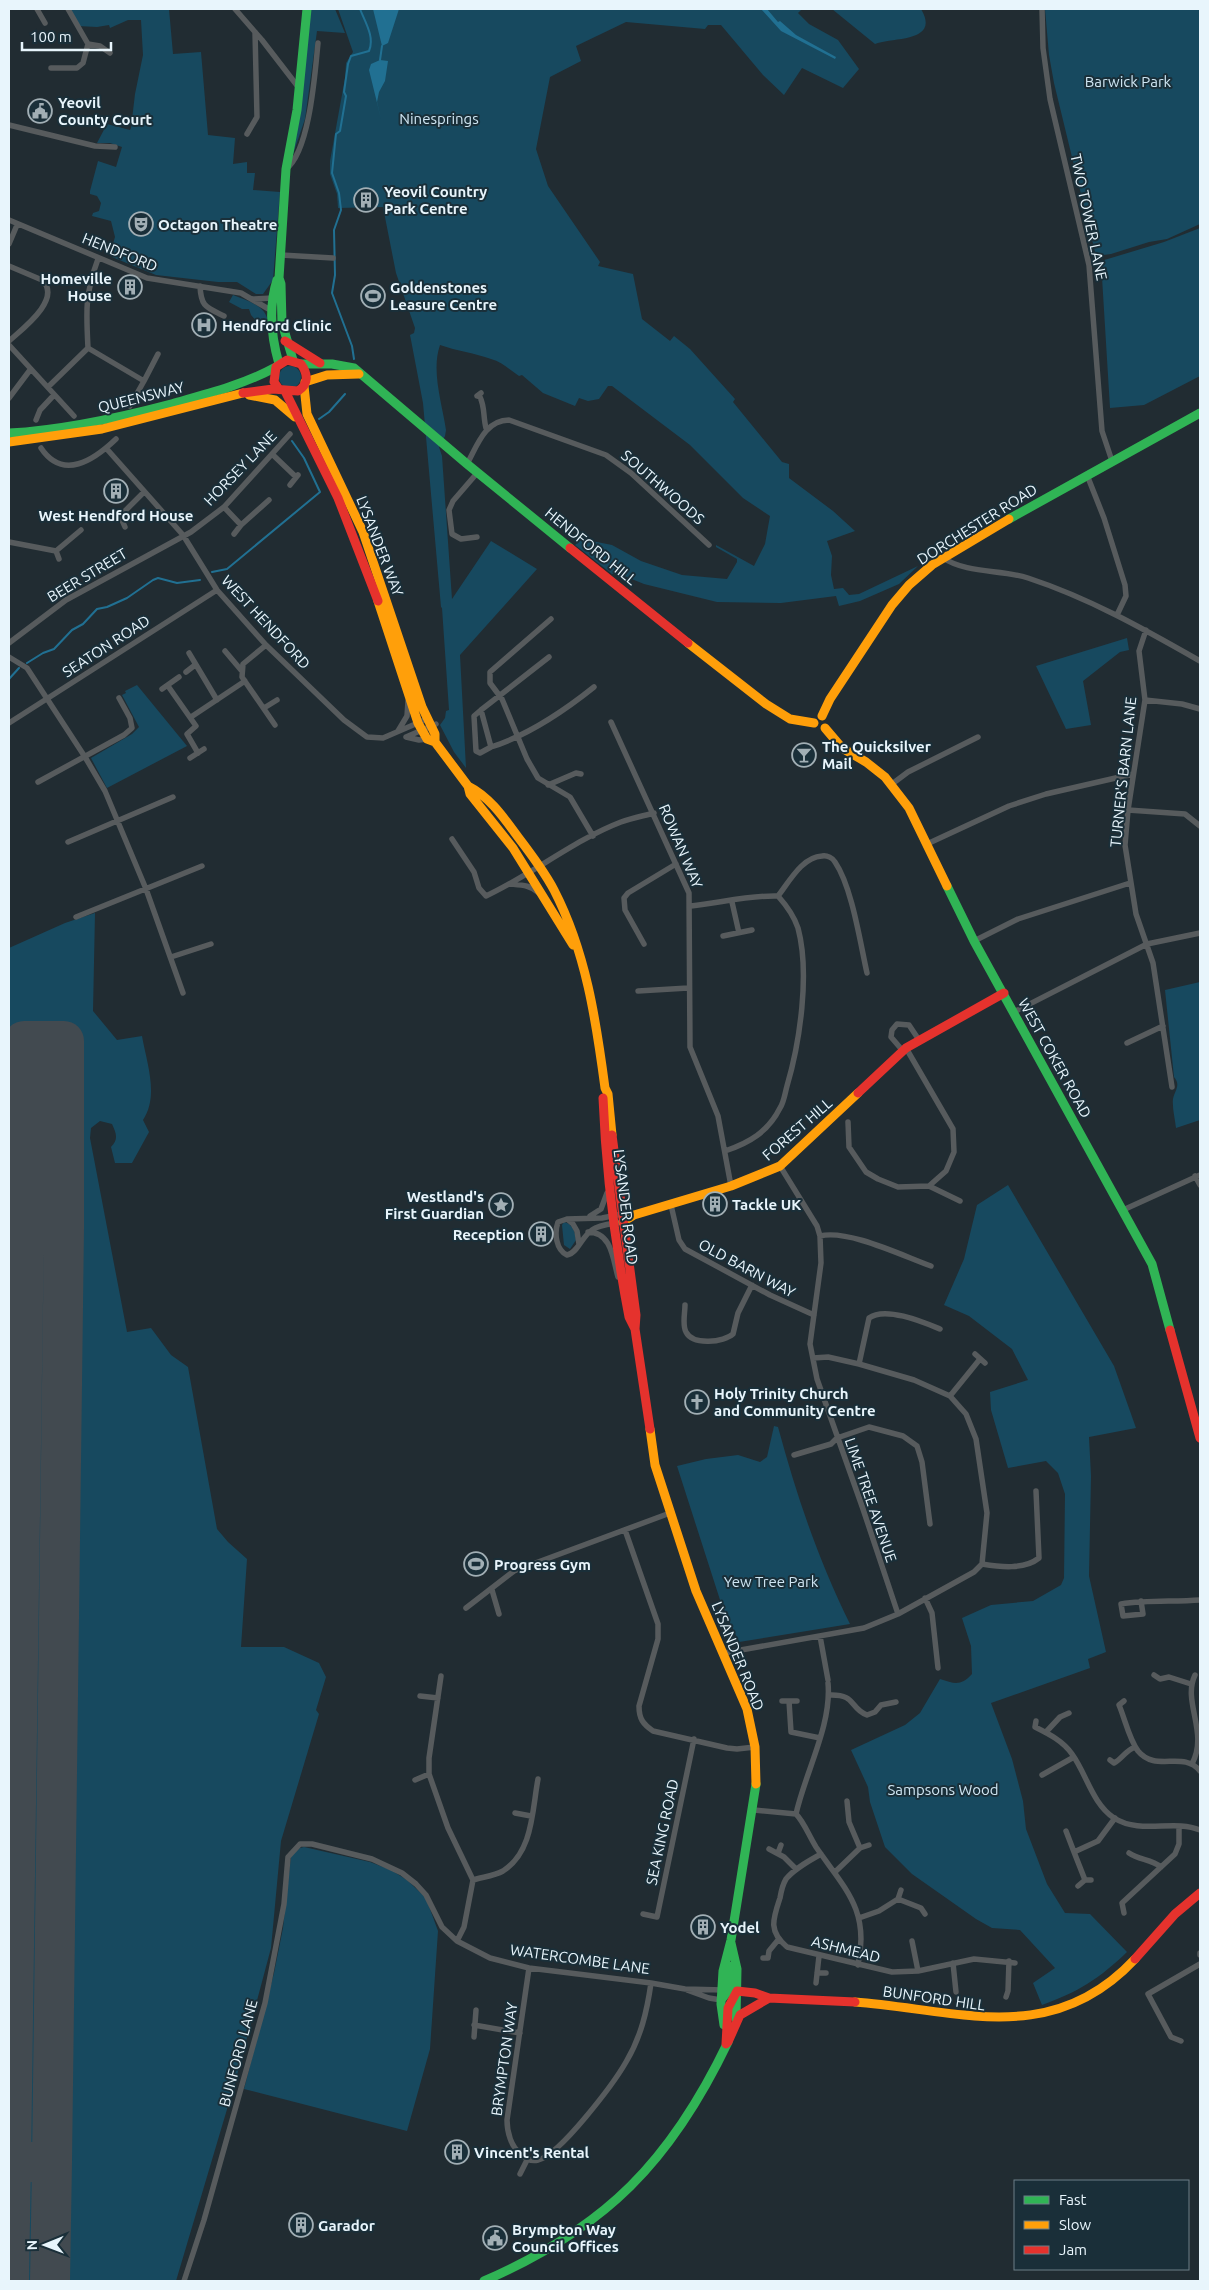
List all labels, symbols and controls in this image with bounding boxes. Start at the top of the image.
scale bar [22,20,111,52]
text: 100 m [30,28,72,45]
park label: Barwick Park [1085,73,1172,90]
place label: Yeovil County Court [58,94,153,128]
public building icon: Yeovil County Court [27,98,53,124]
park label: Ninesprings [399,110,479,127]
street label: TWO TOWER LANE [1067,152,1111,282]
place label: Yeovil Country Park Centre [384,183,487,217]
building icon: Yeovil Country Park Centre [353,187,379,213]
theatre icon: Octagon Theatre [128,211,154,237]
place label: Octagon Theatre [158,216,277,233]
street label: HENDFORD [80,229,160,275]
place label: Homeville House [41,270,112,304]
building icon: Homeville House [117,274,143,300]
place label: Goldenstones Leasure Centre [390,279,497,313]
sports icon: Goldenstones Leasure Centre [360,283,386,309]
hospital icon: Hendford Clinic [191,312,217,338]
place label: Hendford Clinic [222,317,332,334]
street label: QUEENSWAY [96,378,186,416]
street label: HORSEY LANE [200,427,280,509]
street label: SOUTHWOODS [618,446,708,528]
building icon: West Hendford House [103,478,129,504]
street label: DORCHESTER ROAD [914,480,1040,568]
street label: LYSANDER WAY [353,493,407,599]
street label: HENDFORD HILL [542,504,640,588]
place label: West Hendford House [39,507,193,524]
street label: BEER STREET [44,544,130,605]
street label: WEST HENDFORD [218,572,314,672]
street label: SEATON ROAD [59,612,153,680]
street label: TURNER'S BARN LANE [1107,696,1139,848]
place label: The Quicksilver Mail [822,738,932,772]
bar icon: The Quicksilver Mail [791,742,817,768]
street label: ROWAN WAY [656,801,706,891]
street label: WEST COKER ROAD [1015,995,1095,1121]
street label: FOREST HILL [759,1094,835,1164]
street label: LYSANDER ROAD [610,1148,642,1266]
place label: Westland's First Guardian [385,1188,484,1222]
building icon: Tackle UK [702,1191,728,1217]
place icon: Westland's First Guardian [488,1192,514,1218]
place label: Tackle UK [732,1196,801,1213]
building icon: Reception [528,1221,554,1247]
place label: Reception [453,1226,524,1243]
street label: OLD BARN WAY [696,1235,799,1301]
place label: Holy Trinity Church and Community Centre [714,1385,876,1419]
church icon: Holy Trinity Church and Community Centre [684,1389,710,1415]
street label: LIME TREE AVENUE [842,1435,900,1565]
sports icon: Progress Gym [463,1551,489,1577]
place label: Progress Gym [494,1556,591,1573]
park label: Yew Tree Park [724,1573,819,1590]
street label: LYSANDER ROAD [708,1599,768,1713]
street label: SEA KING ROAD [642,1777,682,1887]
park label: Sampsons Wood [887,1781,999,1798]
building icon: Yodel [690,1914,716,1940]
place label: Yodel [720,1919,760,1936]
street label: ASHMEAD [810,1932,882,1966]
street label: WATERCOMBE LANE [509,1941,651,1977]
street label: BUNFORD HILL [882,1982,987,2014]
street label: BUNFORD LANE [216,1998,260,2108]
street label: BRYMPTON WAY [488,2001,520,2117]
building icon: Vincent's Rental [444,2139,470,2165]
place label: Vincent's Rental [474,2144,590,2161]
legend [1014,2180,1189,2270]
text: Fast [1059,2191,1087,2208]
building icon: Garador [288,2212,314,2238]
text: Slow [1059,2216,1092,2233]
place label: Garador [318,2217,376,2234]
north arrow [20,2220,70,2270]
place label: Brympton Way Council Offices [512,2221,619,2255]
public building icon: Brympton Way Council Offices [482,2225,508,2251]
text: N [24,2240,40,2251]
text: Jam [1059,2241,1087,2258]

